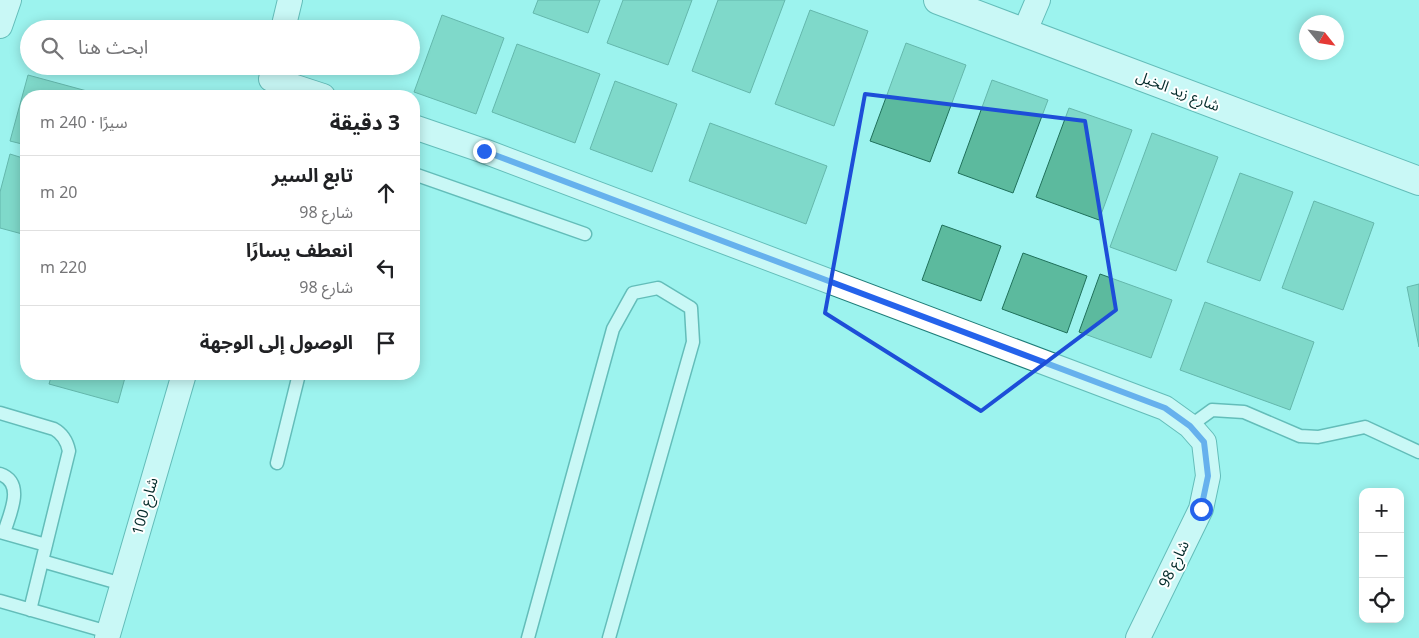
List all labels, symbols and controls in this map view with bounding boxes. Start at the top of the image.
north arrow [1299,15,1344,60]
search box [20,20,420,75]
text: ابحث هنا [78,28,148,68]
icon: search [38,34,66,62]
street label: شارع زيد الخيل [1131,60,1225,122]
text: 3 دقيقة [330,101,400,145]
text: سيرًا · 240 m [40,106,127,140]
route end [473,140,496,163]
text: تابع السير [272,156,353,196]
text: 20 m [40,176,77,210]
icon: ahead [372,179,400,207]
text: شارع 98 [299,196,353,230]
text: انعطف يسارًا [246,231,353,271]
text: 220 m [40,251,87,285]
icon: left [372,254,400,282]
text: شارع 98 [299,271,353,305]
text: الوصول إلى الوجهة [200,323,353,363]
icon: arrive [372,329,400,357]
street label: شارع 100 [122,473,169,539]
map controls [1359,488,1404,623]
button: + [1359,488,1404,533]
route start [1190,498,1213,521]
button: − [1359,533,1404,578]
street label: شارع 98 [1149,534,1200,594]
button: locate [1359,578,1404,623]

